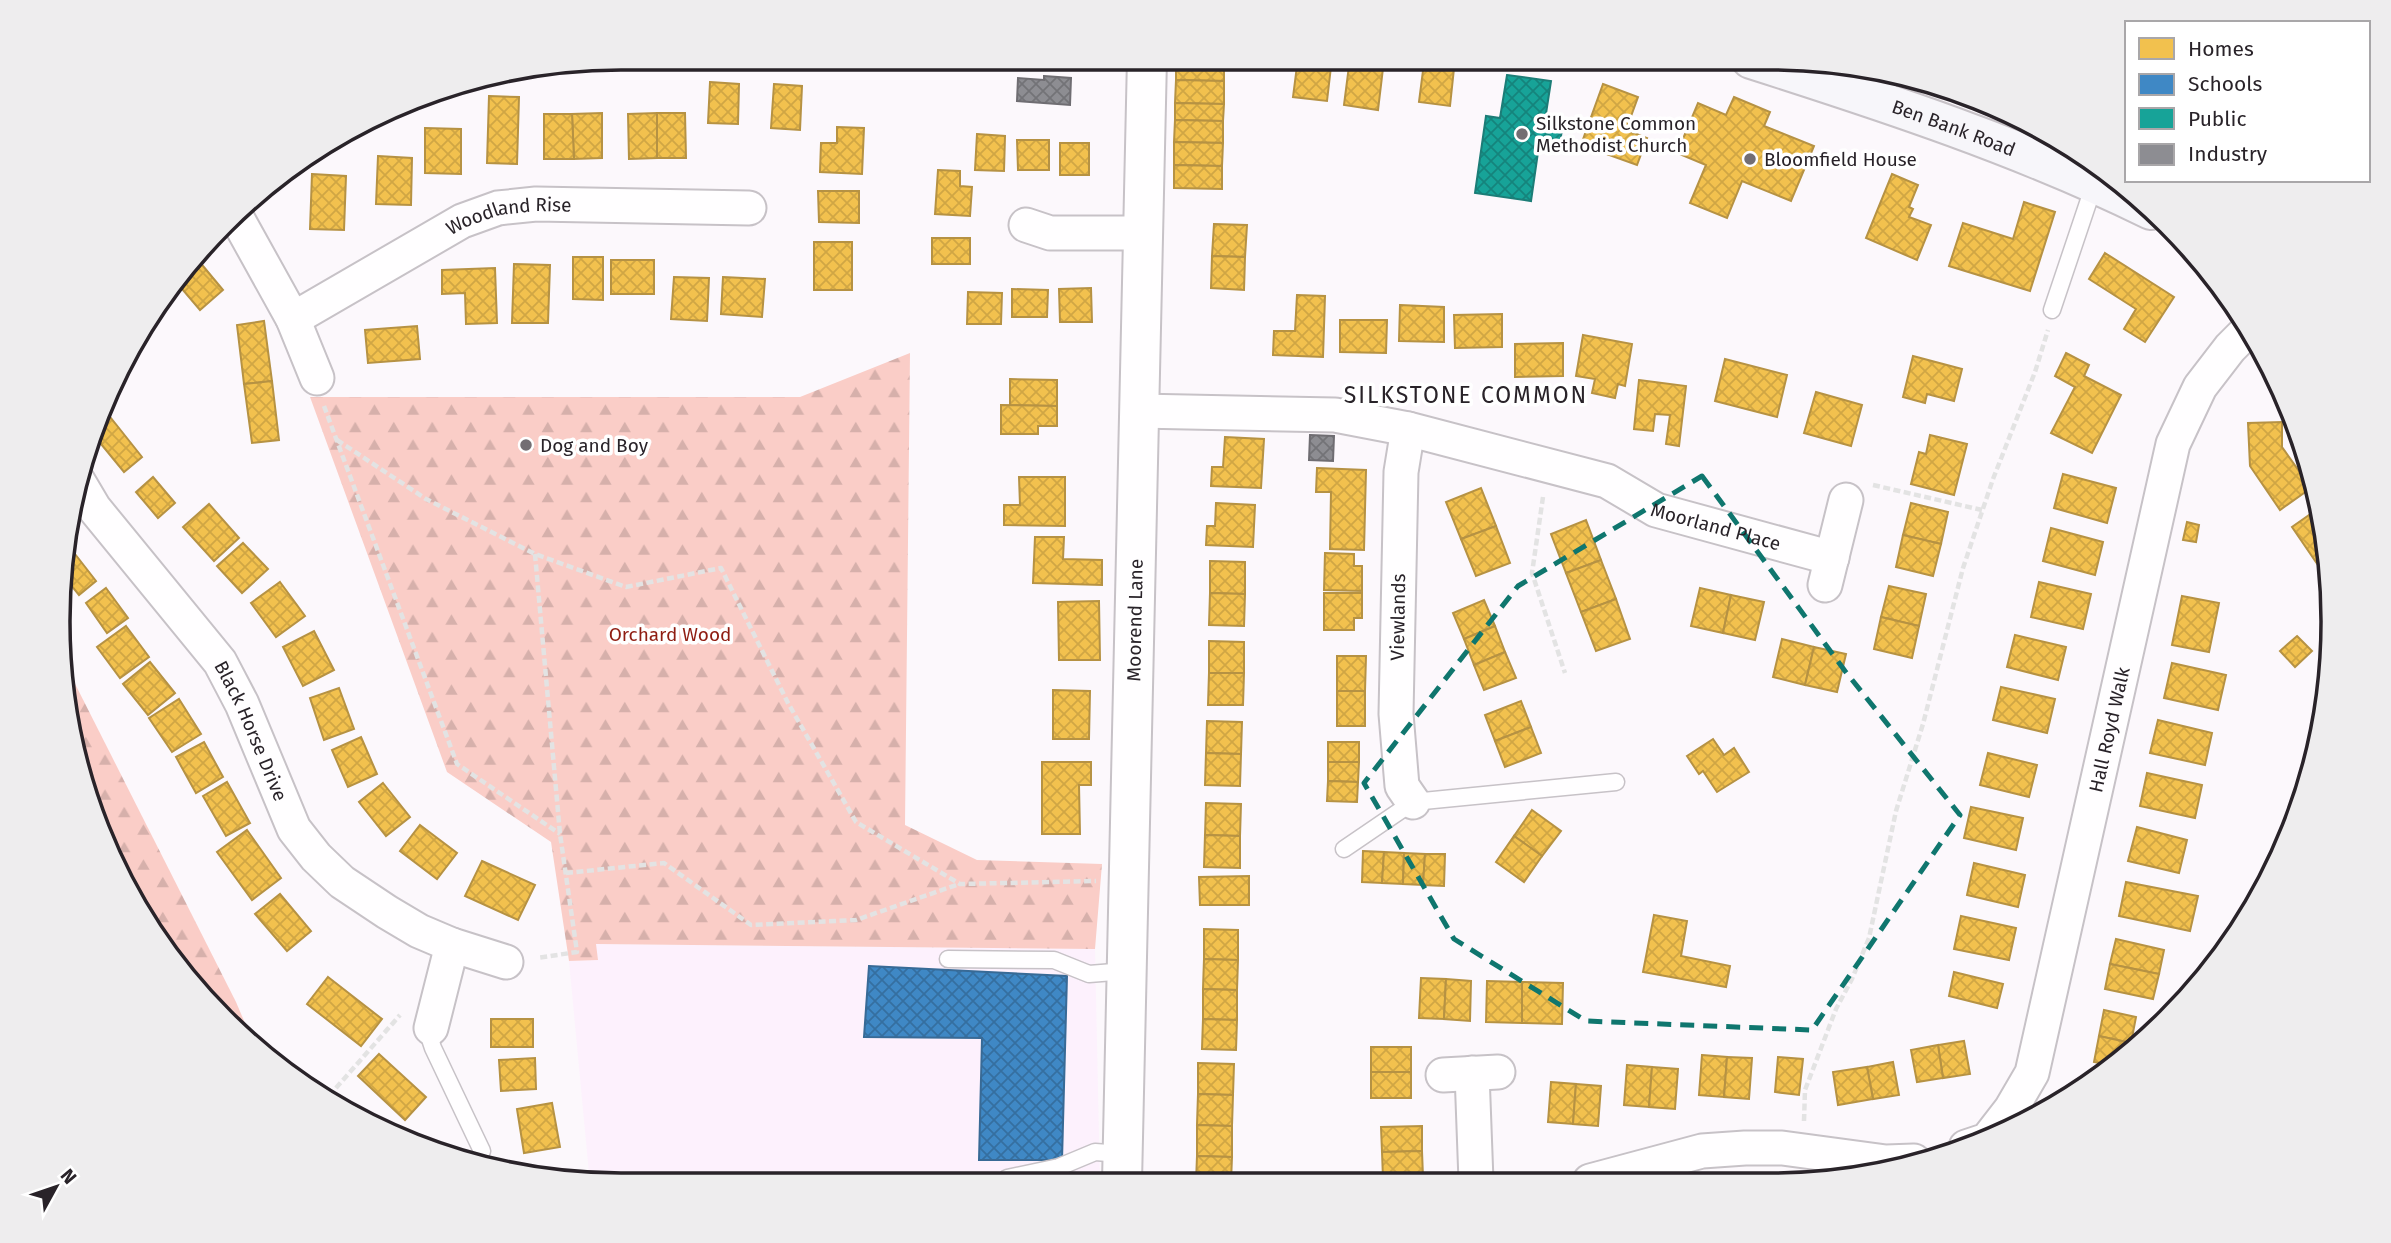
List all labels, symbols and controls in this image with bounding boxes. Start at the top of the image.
legend [2125,21,2370,182]
text: Homes [2188,36,2254,62]
text: Schools [2188,71,2262,97]
street label: Ben Bank Road [1889,95,2019,161]
text: Public [2188,106,2246,132]
place label: Silkstone Common Methodist Church [1536,112,1696,157]
marker: Silkstone Common Methodist Church [1514,126,1530,142]
text: Industry [2188,141,2268,167]
place label: Bloomfield House [1764,148,1917,171]
marker: Bloomfield House [1742,151,1758,167]
street label: Woodland Rise [442,192,572,239]
district label: SILKSTONE COMMON [1344,381,1588,409]
place label: Dog and Boy [540,434,649,457]
marker: Dog and Boy [518,437,534,453]
street label: Moorland Place [1648,498,1783,555]
street label: Moorend Lane [1122,558,1147,682]
street label: Viewlands [1386,573,1410,661]
park label: Orchard Wood [609,623,731,646]
street label: Black Horse Drive [210,657,293,804]
street label: Hall Royd Walk [2084,664,2134,794]
north arrow [21,1152,91,1222]
text: N [56,1164,82,1189]

